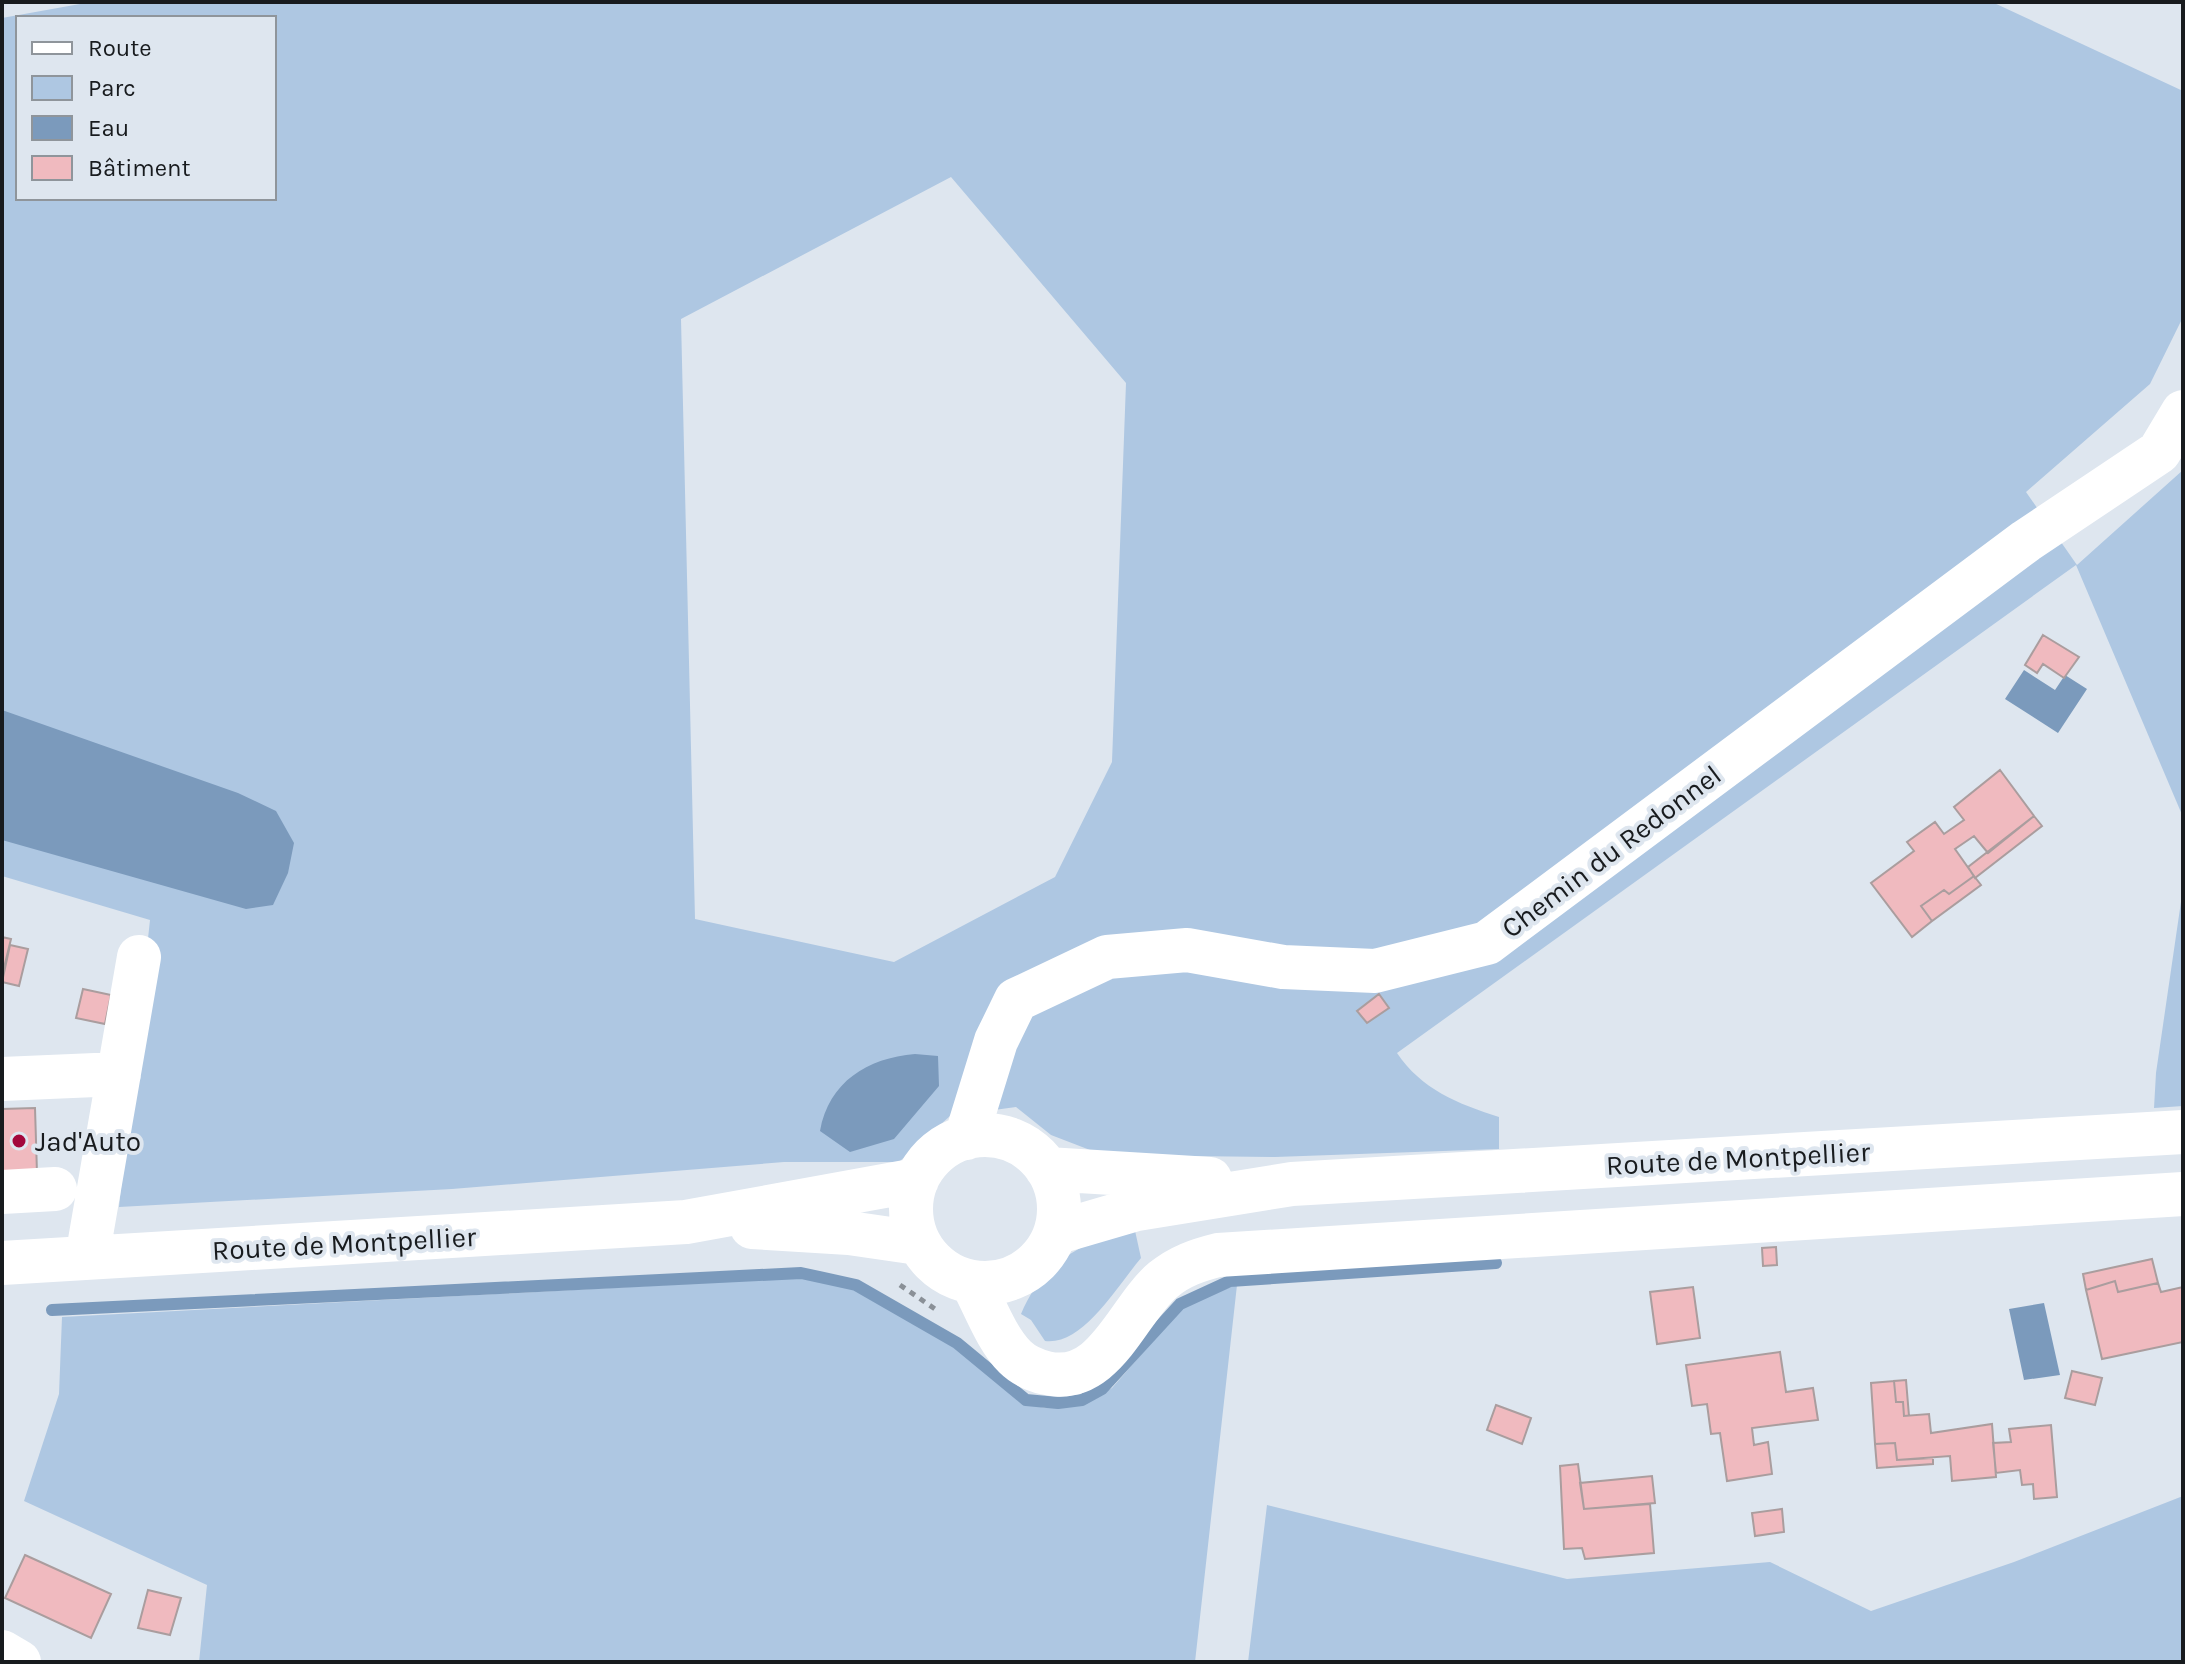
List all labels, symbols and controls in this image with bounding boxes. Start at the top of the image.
legend [16,16,276,200]
text: Route [88,34,152,62]
text: Parc [88,74,136,102]
text: Eau [88,114,129,142]
text: Bâtiment [88,154,191,182]
street label: Chemin du Redonnel [1495,758,1728,945]
place label: Jad'Auto [35,1125,141,1158]
marker: Jad'Auto [10,1132,28,1150]
street label: Route de Montpellier [1605,1135,1872,1182]
street label: Route de Montpellier [211,1220,478,1267]

